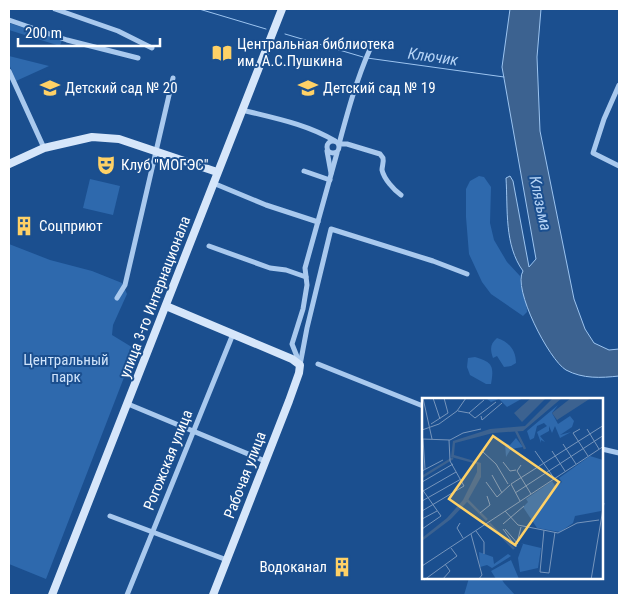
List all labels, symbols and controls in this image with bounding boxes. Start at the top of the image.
scale bar [18,15,160,47]
text: 200 m [25,24,62,42]
place label: Центральная библиотека им. А.С.Пушкина [237,35,395,70]
library icon: Центральная библиотека им. А.С.Пушкина [211,42,233,64]
water label: Ключик [407,44,460,69]
school or university icon: Детский сад № 20 [39,77,61,99]
school or university icon: Детский сад № 19 [297,77,319,99]
place label: Детский сад № 20 [65,79,178,97]
place label: Детский сад № 19 [323,79,436,97]
theatre icon: Клуб "МОГЭС" [95,154,117,176]
place label: Клуб "МОГЭС" [121,156,209,174]
water label: Клязьма [525,174,556,232]
street label: улица 3-го Интернационала [116,214,194,380]
building icon: Соцприют [13,215,35,237]
place label: Соцприют [39,217,103,235]
park label: Центральный парк [23,351,109,386]
inset map [422,398,603,579]
street label: Рогожская улица [140,407,196,513]
street label: Рабочая улица [220,429,270,521]
building icon: Водоканал [331,556,353,578]
place label: Водоканал [259,558,327,576]

